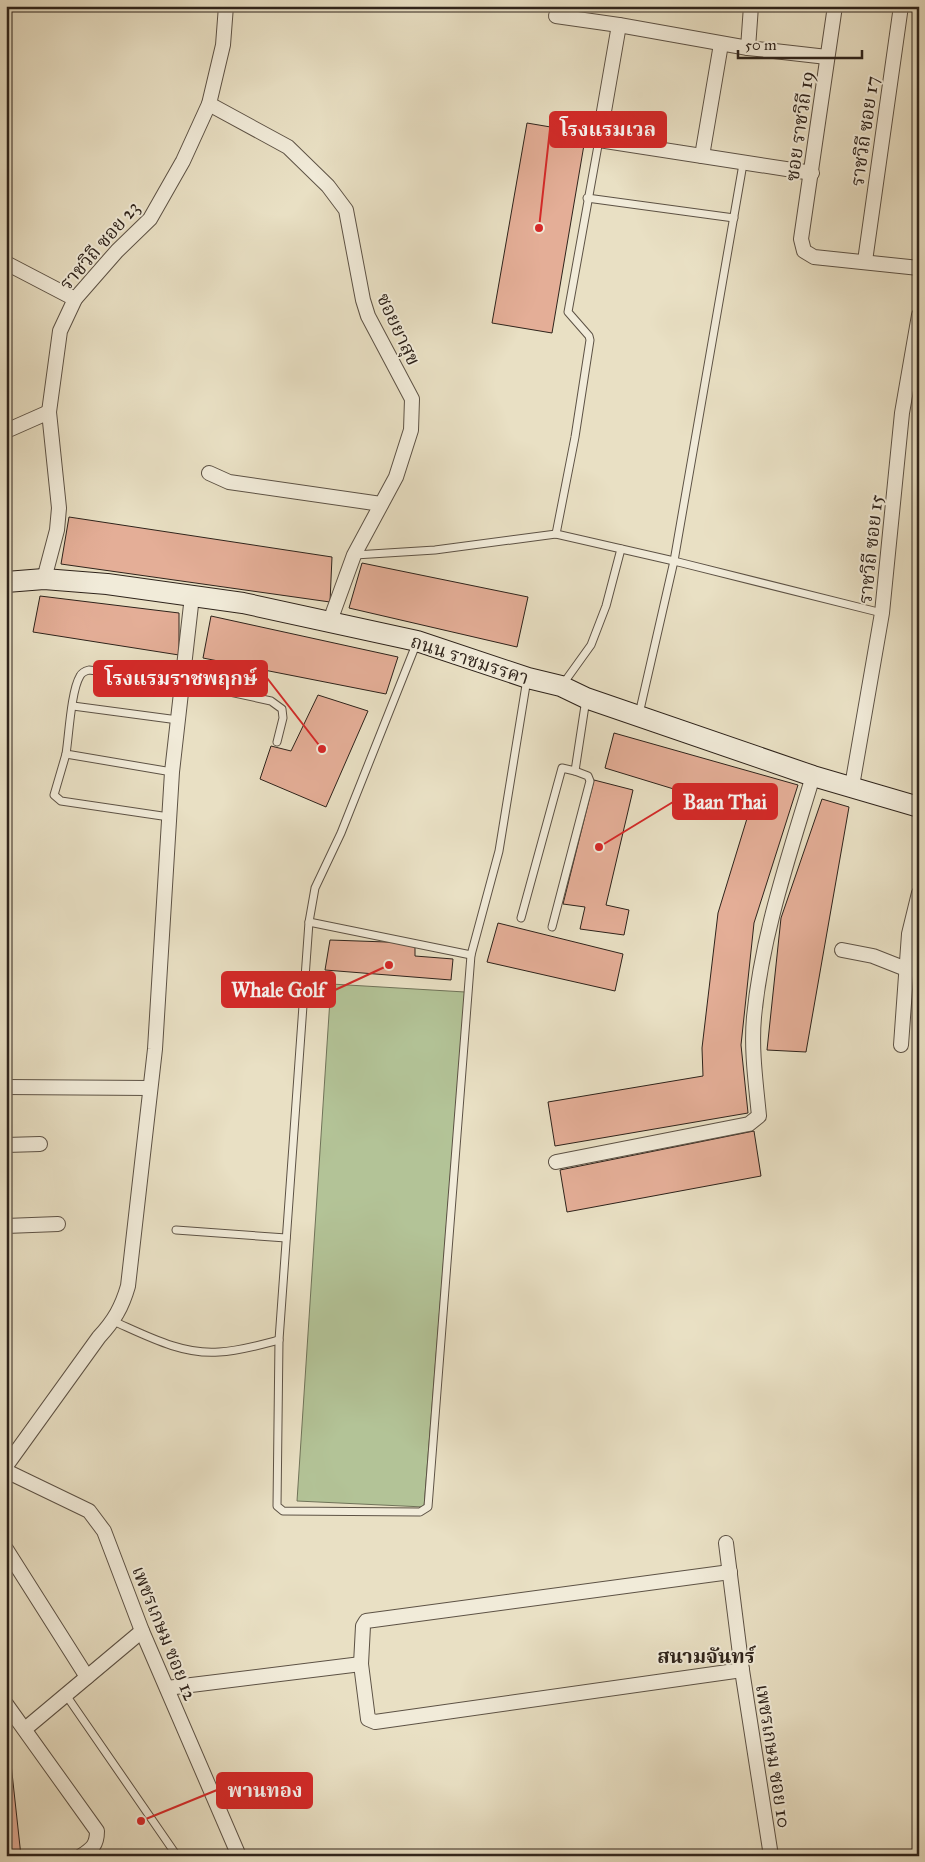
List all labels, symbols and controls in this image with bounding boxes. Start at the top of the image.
scale bar [738,28,861,60]
text: 50 m [745,36,777,54]
street label: ซอย ราชวิถี 19 [780,70,819,183]
street label: ราชวิถี ซอย 17 [845,75,884,188]
callout: โรงแรมเวล [550,112,666,147]
text: โรงแรมเวล [559,116,656,141]
street label: ราชวิถี ซอย 23 [55,196,144,295]
street label: ซอยยาสุข [371,289,425,369]
street label: ราชวิถี ซอย 15 [853,493,888,605]
street label: ถนน ราชมรรคา [408,629,532,689]
callout: โรงแรมราชพฤกษ์ [94,661,267,696]
text: โรงแรมราชพฤกษ์ [104,665,258,690]
callout: Baan Thai [673,784,777,819]
text: Baan Thai [683,790,768,814]
callout: Whale Golf [222,972,335,1007]
text: Whale Golf [231,978,328,1002]
street label: เพชรเกษม ซอย 12 [127,1562,202,1704]
district label: สนามจันทร์ [657,1644,757,1668]
street label: เพชรเกษม ซอย 10 [751,1683,796,1829]
callout: พานทอง [217,1773,312,1808]
text: พานทอง [228,1778,302,1802]

